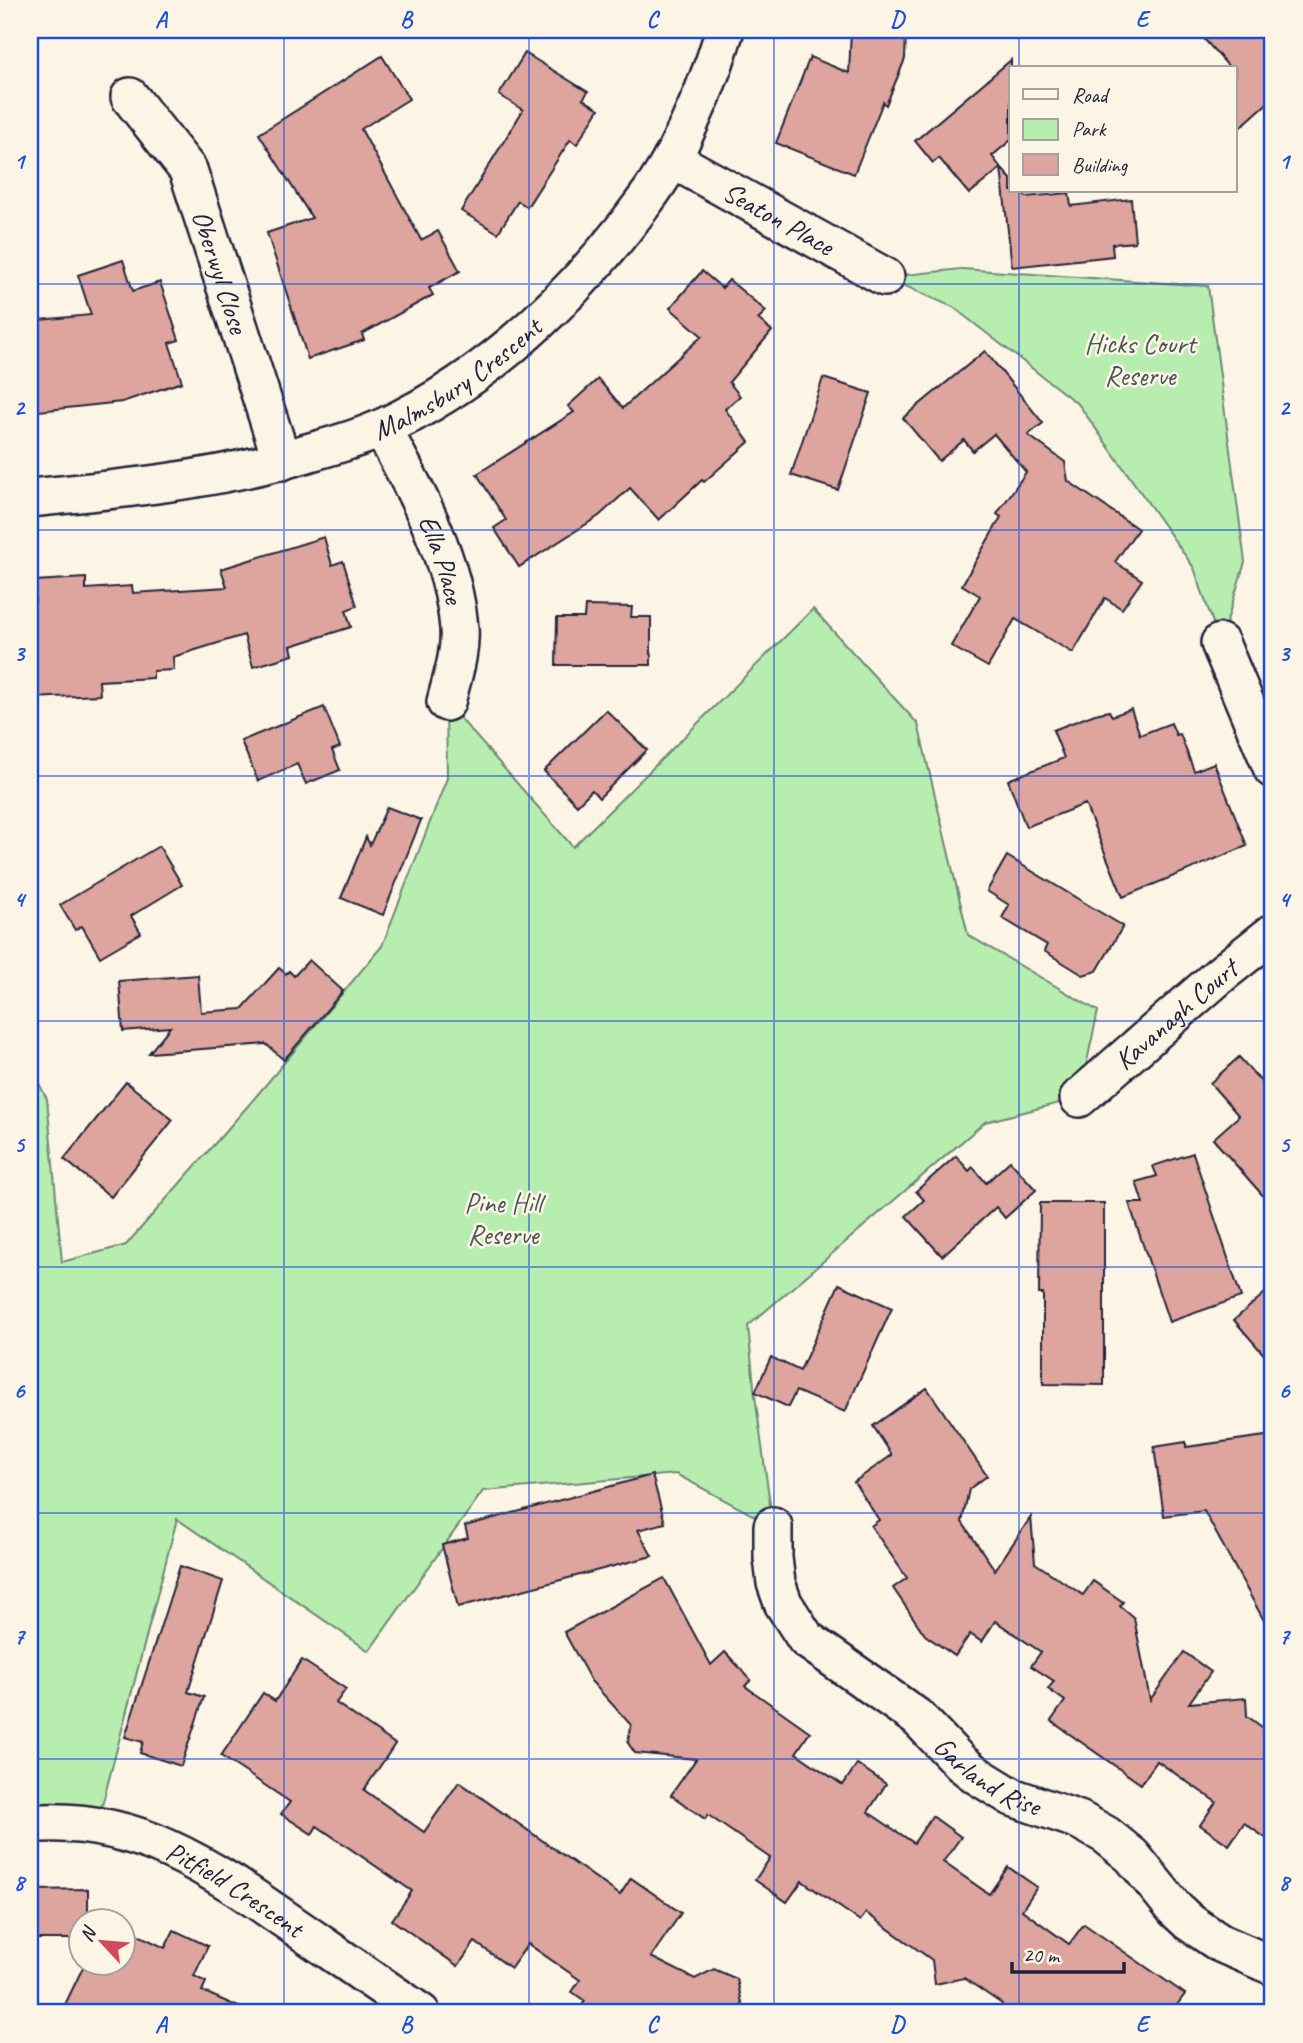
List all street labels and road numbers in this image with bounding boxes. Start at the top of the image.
street label: Seaton Place [717,174,842,264]
street label: Oberwyl Close [184,206,257,340]
street label: Malmsbury Crescent [367,308,551,448]
street label: Ella Place [411,510,473,608]
street label: Kavanagh Court [1107,949,1247,1077]
street label: Garland Rise [927,1729,1047,1824]
street label: Pitfield Crescent [161,1833,313,1947]

